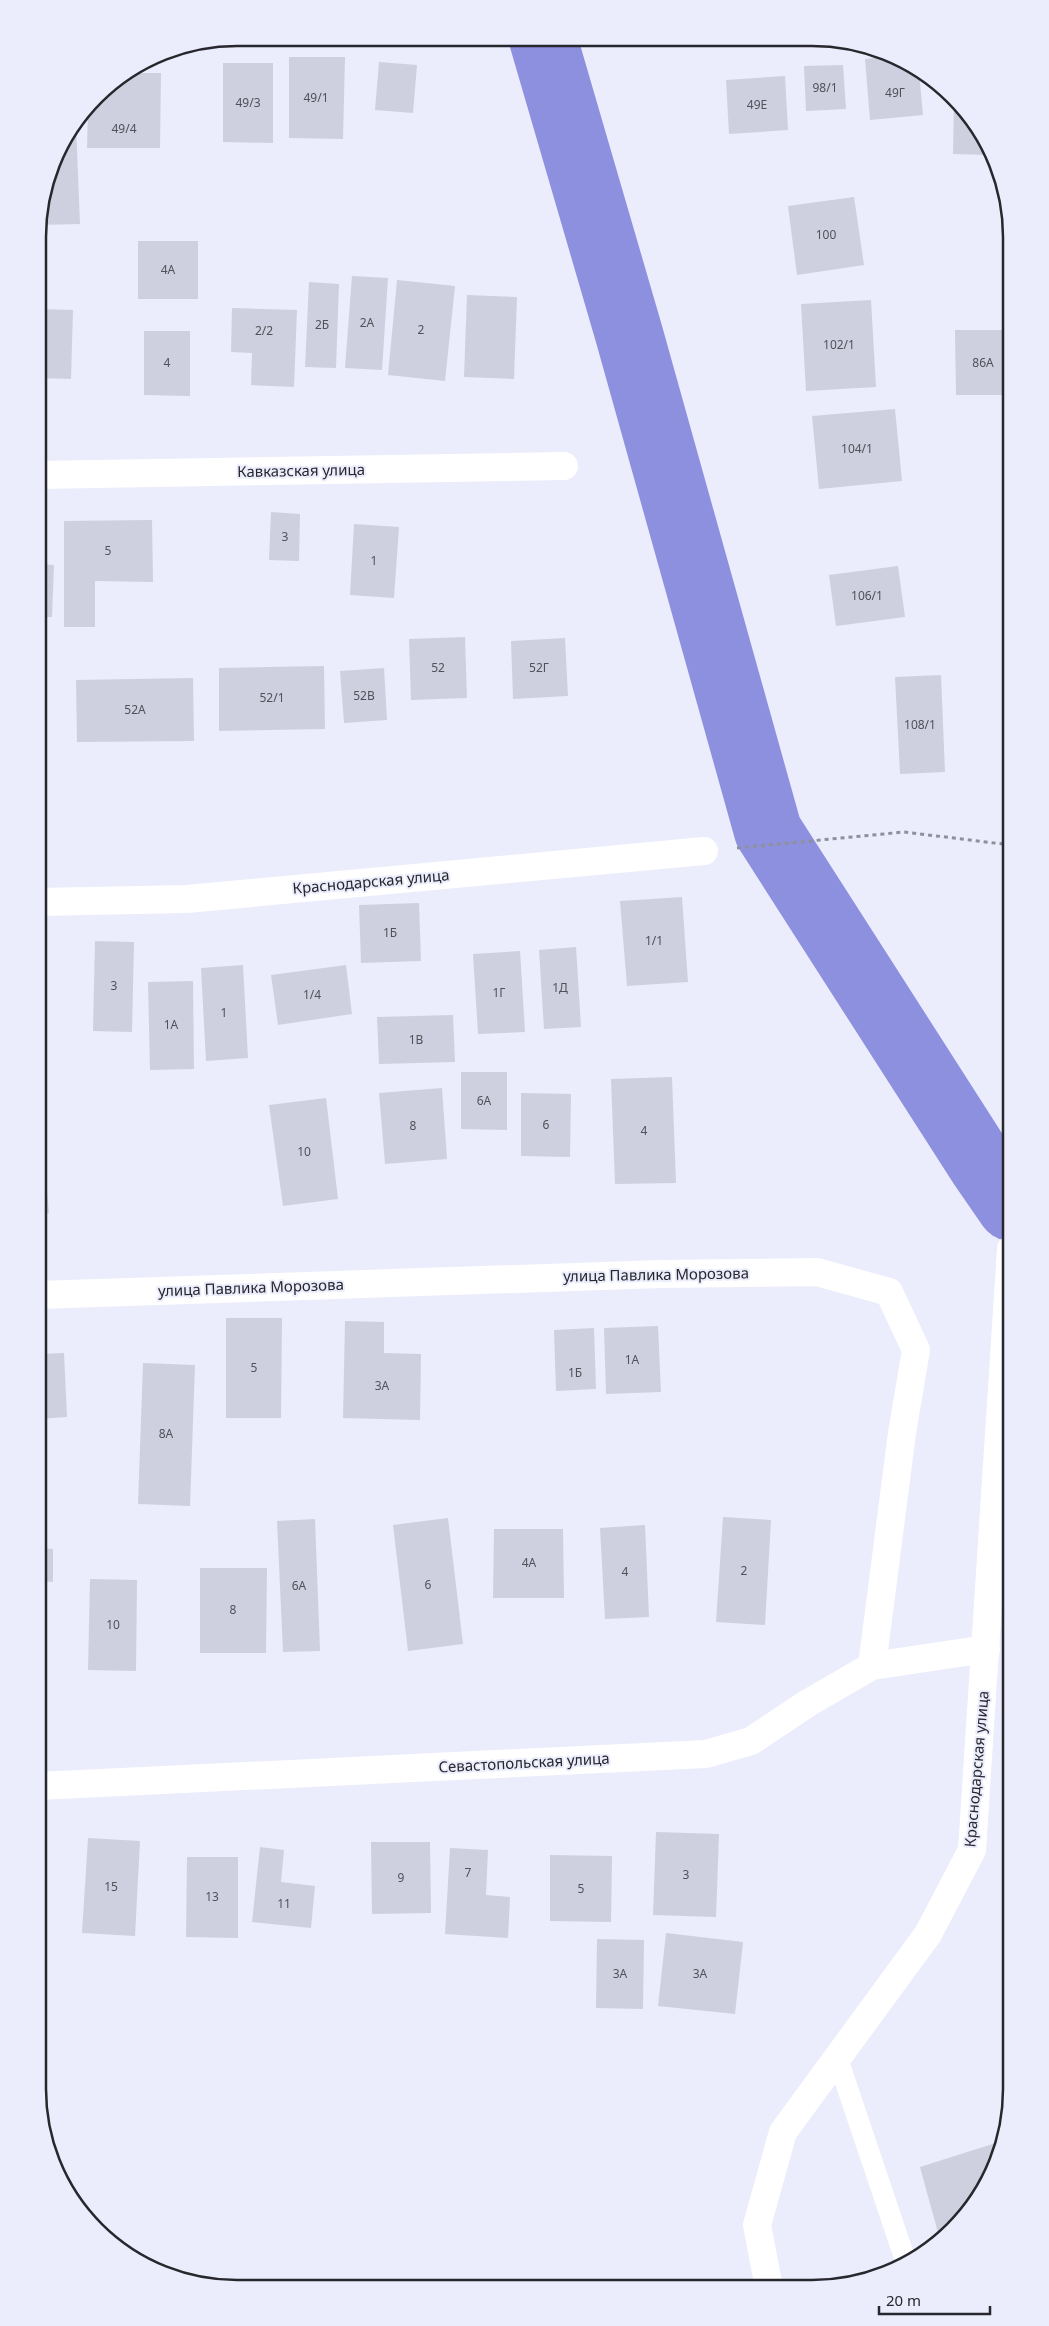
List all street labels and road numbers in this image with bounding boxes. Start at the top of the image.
street label: Кавказская улица [237,459,365,481]
street label: Краснодарская улица [292,864,450,898]
street label: улица Павлика Морозова [563,1262,749,1286]
street label: улица Павлика Морозова [158,1274,344,1300]
street label: Краснодарская улица [959,1690,993,1848]
street label: Севастопольская улица [438,1748,610,1776]

